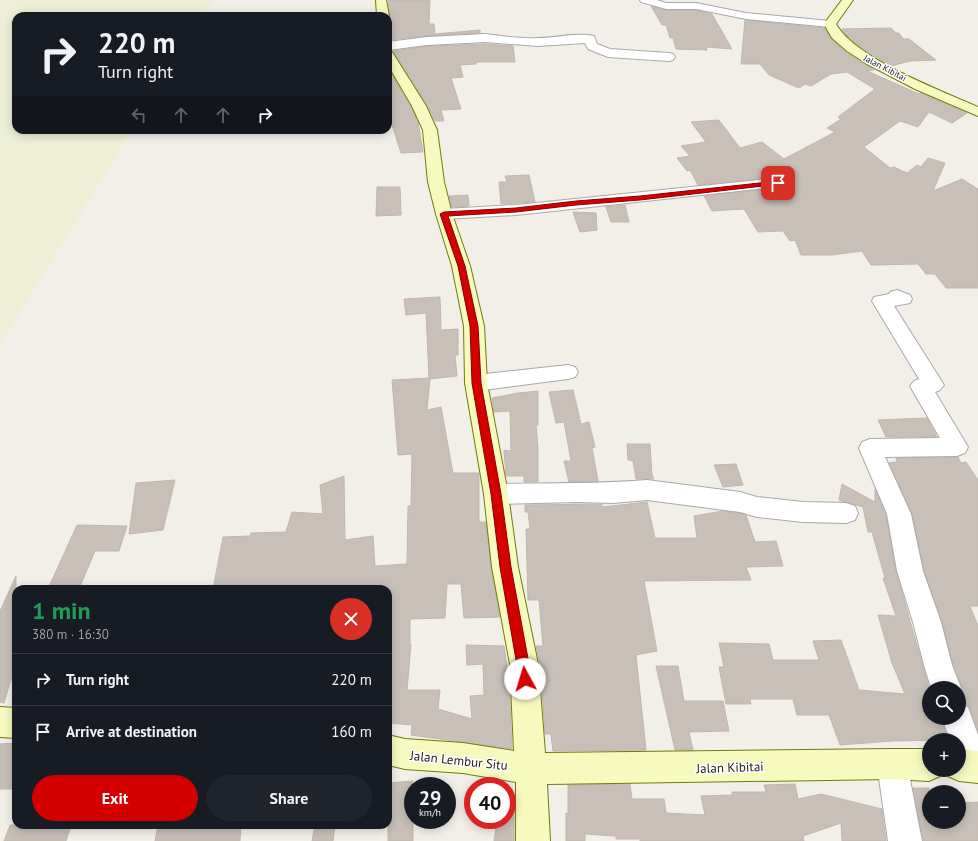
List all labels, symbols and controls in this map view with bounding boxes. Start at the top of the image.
text: 220 m [98,24,175,61]
icon: right [32,28,84,80]
street label: Jalan Kibitai [861,52,908,83]
text: Turn right [98,60,173,83]
icon: left [128,104,150,126]
icon: ahead [170,104,192,126]
icon: ahead [212,104,234,126]
icon: right [254,104,276,126]
pin [761,166,795,200]
icon: arrive [767,172,789,194]
text: 1 min [32,595,91,626]
button: close [330,598,372,640]
text: 380 m · 16:30 [32,626,109,643]
position arrow [504,658,546,700]
icon: right [32,669,54,691]
text: Turn right [66,670,129,689]
text: 220 m [331,670,372,689]
map controls [922,681,966,829]
button: search [922,681,966,725]
icon: arrive [32,721,54,743]
text: Arrive at destination [66,722,197,741]
text: 160 m [331,722,372,741]
button: + [922,733,966,777]
street label: Jalan Lembur Situ [408,747,509,774]
street label: Jalan Kibitai [695,758,764,777]
button: Exit [32,775,198,821]
button: Share [206,775,372,821]
speed limit sign: 40 [464,777,516,829]
text: 29 [419,785,441,811]
button: − [922,785,966,829]
text: km/h [419,806,441,819]

